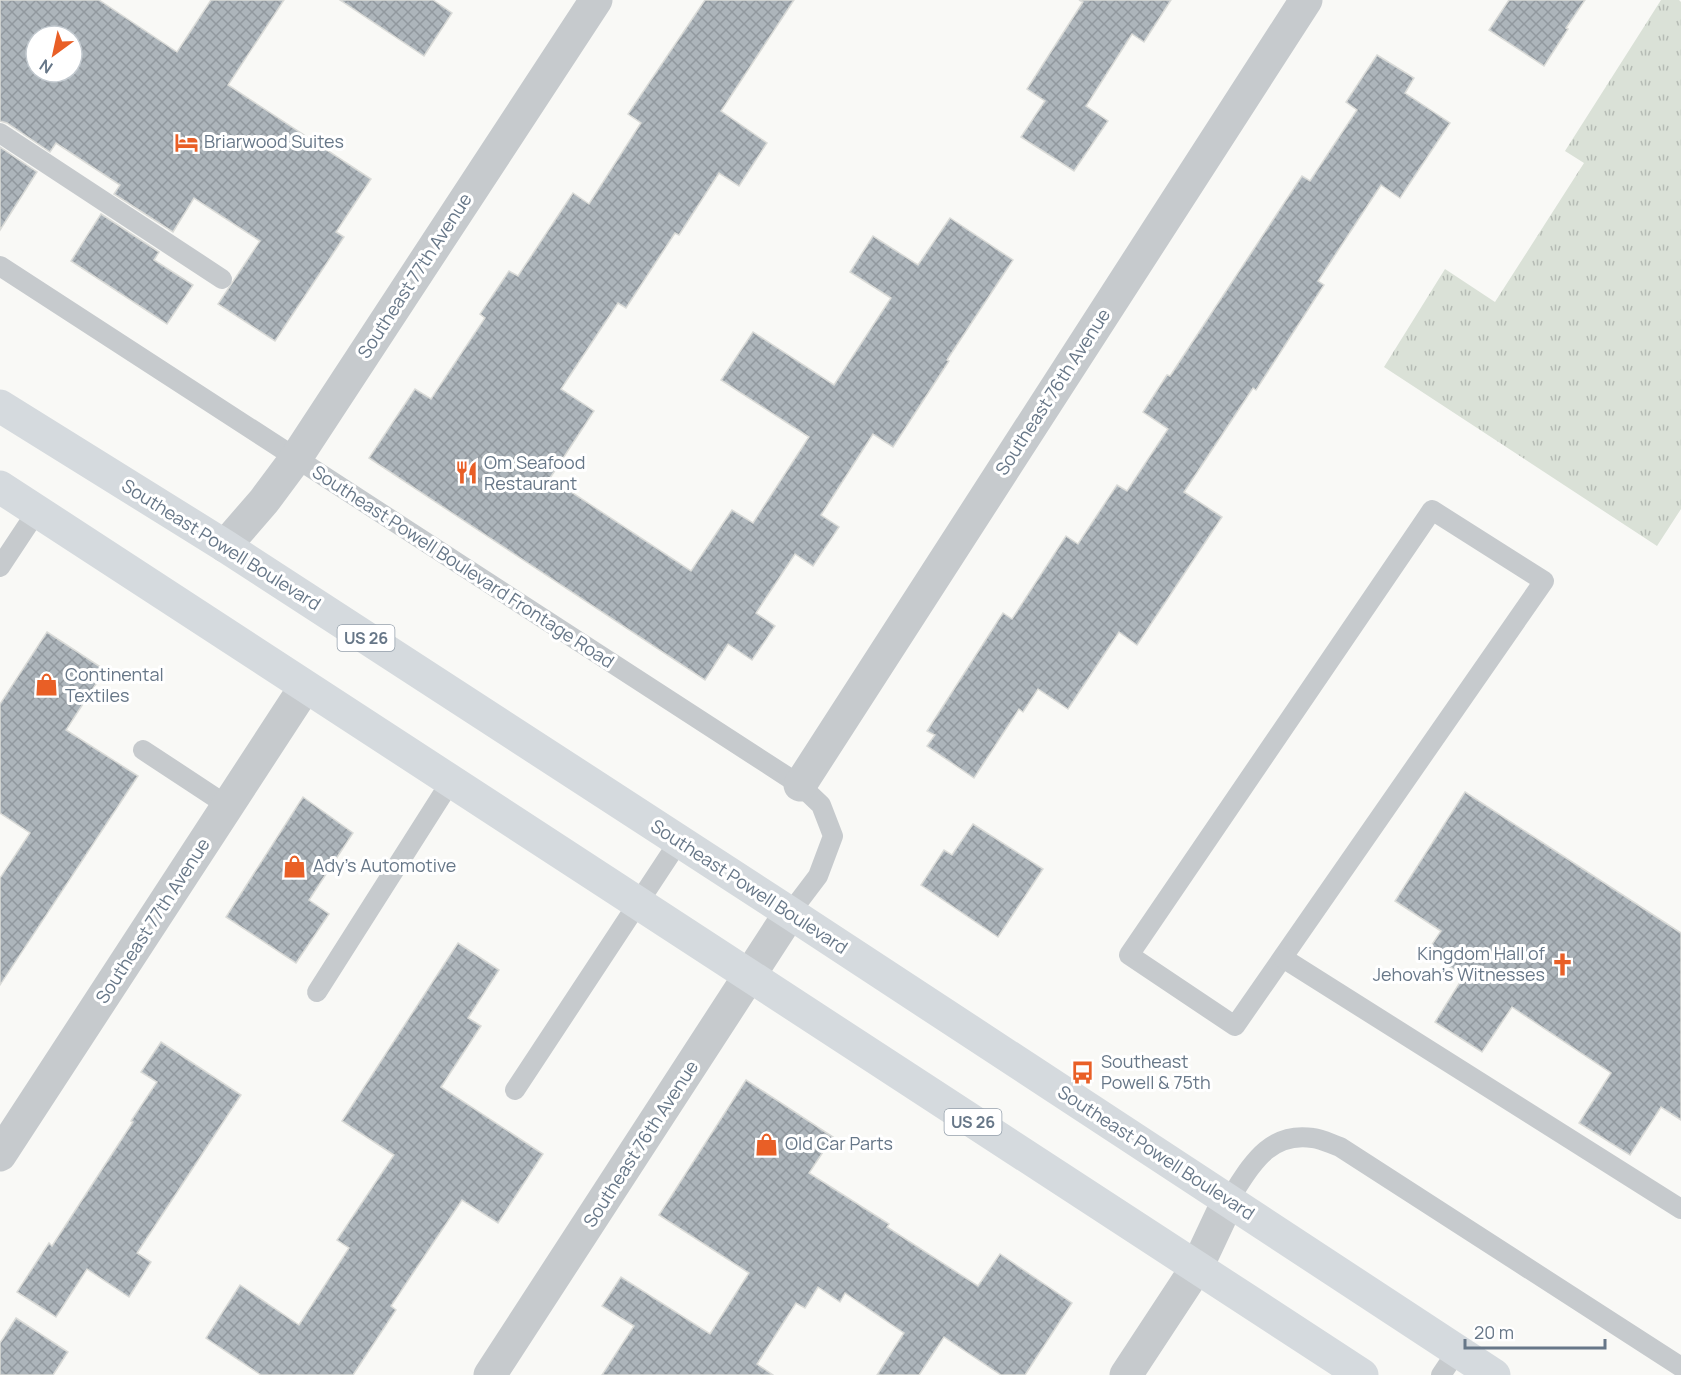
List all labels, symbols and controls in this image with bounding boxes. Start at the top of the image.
north arrow [24,24,84,84]
text: N [35,54,57,79]
hotel icon: Briarwood Suites [173,129,199,155]
place label: Briarwood Suites [204,129,344,153]
street label: Southeast 77th Avenue [352,188,477,363]
street label: Southeast 76th Avenue [989,303,1115,479]
place label: Om Seafood Restaurant [484,450,585,495]
street label: Southeast Powell Boulevard Frontage Road [308,459,619,673]
restaurant icon: Om Seafood Restaurant [453,460,479,486]
street label: Southeast Powell Boulevard [117,473,326,615]
road number: US 26 [338,625,394,651]
place label: Continental Textiles [65,662,164,707]
shop icon: Continental Textiles [34,672,60,698]
street label: Southeast Powell Boulevard [646,813,853,959]
street label: Southeast 77th Avenue [90,833,215,1008]
shop icon: Ady's Automotive [282,853,308,879]
place label: Ady's Automotive [313,853,456,877]
place label: Kingdom Hall of Jehovah's Witnesses [1373,941,1546,986]
church icon: Kingdom Hall of Jehovah's Witnesses [1550,951,1576,977]
place label: Southeast Powell & 75th [1101,1049,1211,1094]
street label: Southeast 76th Avenue [577,1055,703,1231]
bus stop icon: Southeast Powell & 75th [1070,1059,1096,1085]
street label: Southeast Powell Boulevard [1053,1079,1260,1225]
road number: US 26 [944,1109,1002,1135]
shop icon: Old Car Parts [754,1131,780,1157]
place label: Old Car Parts [785,1131,893,1155]
scale bar [1465,1312,1604,1350]
text: 20 m [1474,1320,1514,1344]

